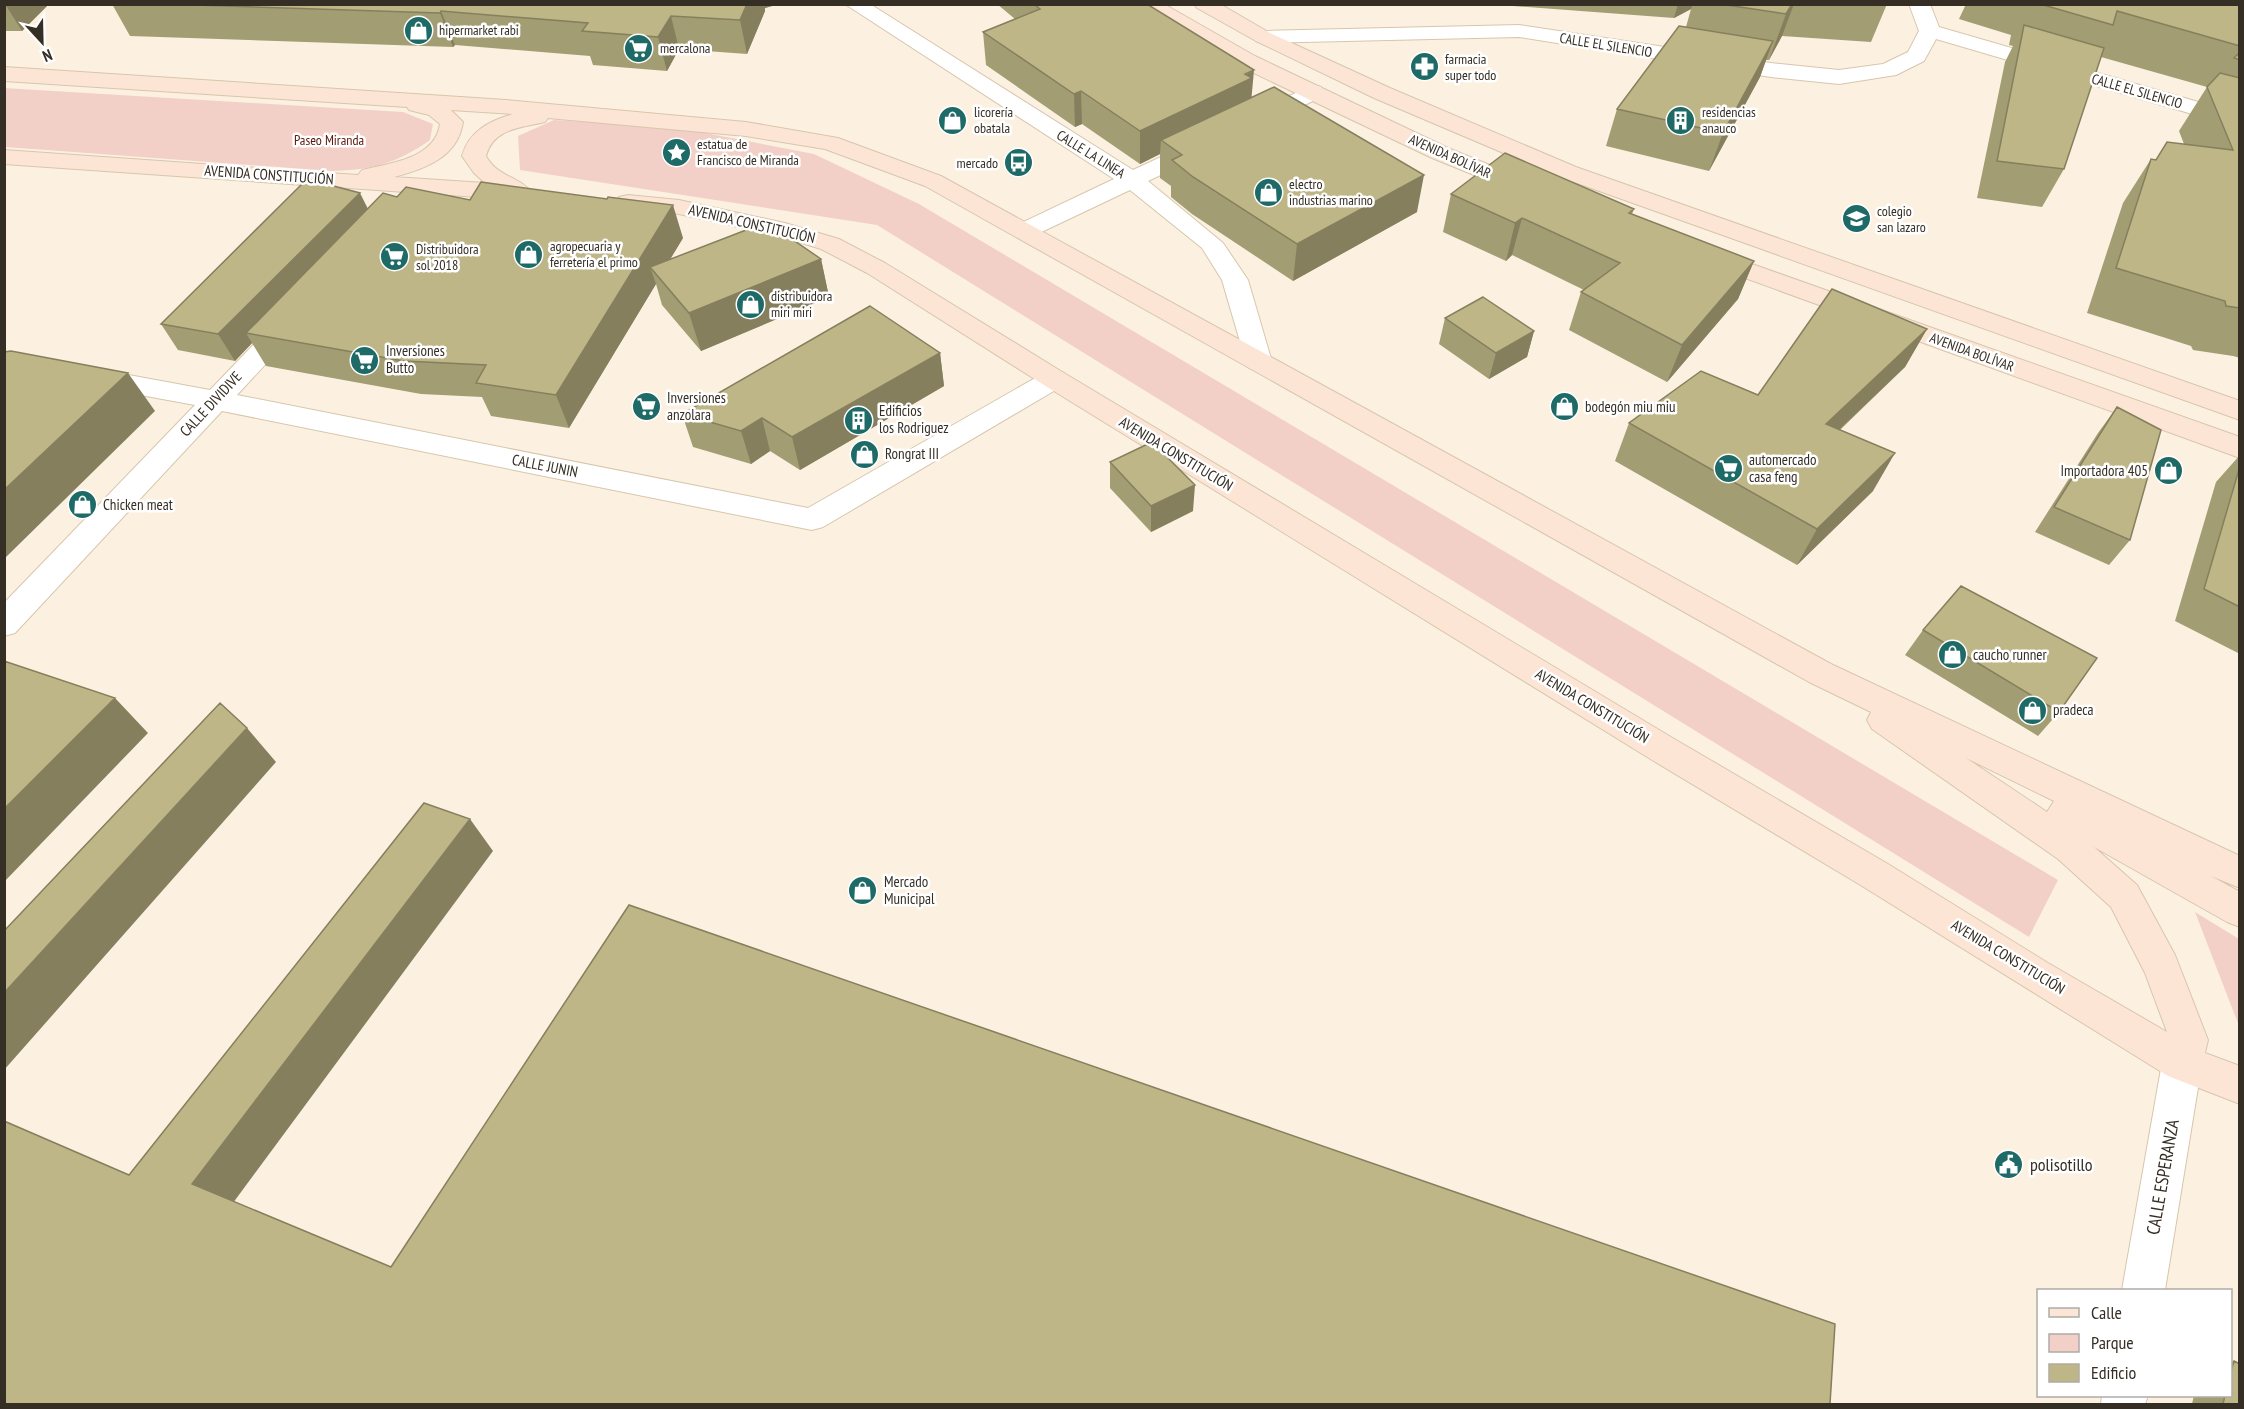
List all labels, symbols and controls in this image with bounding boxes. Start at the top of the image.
north arrow [12,12,72,72]
shop icon: hipermarket rabi [402,14,434,46]
place label: hipermarket rabi [439,21,519,39]
street label: CALLE EL SILENCIO [1558,29,1654,61]
supermarket icon: mercalona [623,32,655,64]
place label: mercalona [660,39,710,57]
text: N [40,45,55,67]
place label: farmacia super todo [1445,50,1496,84]
pharmacy icon: farmacia super todo [1408,51,1440,83]
street label: CALLE EL SILENCIO [2090,69,2185,113]
place label: licorería obatala [974,103,1013,137]
place label: residencias anauco [1702,103,1756,137]
shop icon: licorería obatala [937,104,969,136]
building icon: residencias anauco [1665,104,1697,136]
street label: CALLE LA LINEA [1053,126,1129,182]
street label: AVENIDA BOLÍVAR [1406,130,1494,182]
park label: Paseo Miranda [294,131,364,149]
place label: estatua de Francisco de Miranda [697,135,799,169]
place icon: estatua de Francisco de Miranda [660,136,692,168]
bus stop icon: mercado [1003,147,1035,179]
place label: mercado [957,154,998,172]
street label: AVENIDA CONSTITUCIÓN [204,161,334,188]
place label: electro industrias marino [1289,175,1373,209]
shop icon: electro industrias marino [1252,176,1284,208]
street label: AVENIDA CONSTITUCIÓN [687,200,817,247]
place label: colegio san lazaro [1877,202,1926,236]
school or university icon: colegio san lazaro [1840,203,1872,235]
place label: agropecuaria y ferretería el primo [550,237,638,271]
shop icon: agropecuaria y ferretería el primo [513,238,545,270]
place label: Distribuidora sol 2018 [416,240,479,274]
supermarket icon: Distribuidora sol 2018 [379,241,411,273]
place label: distribuidora miri miri [771,287,832,321]
shop icon: distribuidora miri miri [734,288,766,320]
street label: AVENIDA BOLÍVAR [1927,328,2017,376]
place label: Inversiones Butto [386,341,445,377]
supermarket icon: Inversiones Butto [349,344,381,376]
street label: CALLE DIVIDIVE [176,367,246,440]
place label: Inversiones anzolara [667,388,726,424]
supermarket icon: Inversiones anzolara [630,391,662,423]
shop icon: bodegón miu miu [1548,391,1580,423]
place label: bodegón miu miu [1585,397,1676,416]
place label: Edificios los Rodriguez [879,401,949,437]
building icon: Edificios los Rodriguez [842,404,874,436]
street label: AVENIDA CONSTITUCIÓN [1116,412,1237,495]
shop icon: Rongrat III [848,438,880,470]
place label: Rongrat III [885,444,939,463]
street label: CALLE JUNIN [511,450,580,481]
place label: automercado casa feng [1749,450,1816,486]
supermarket icon: automercado casa feng [1712,453,1744,485]
shop icon: Importadora 405 [2153,455,2185,487]
place label: Importadora 405 [2061,461,2148,480]
shop icon: Chicken meat [66,489,98,521]
place label: Chicken meat [103,495,173,514]
shop icon: caucho runner [1936,639,1968,671]
place label: caucho runner [1973,645,2047,664]
street label: AVENIDA CONSTITUCIÓN [1532,664,1653,747]
shop icon: pradeca [2016,694,2048,726]
place label: pradeca [2053,700,2094,719]
place label: Mercado Municipal [884,872,935,908]
shop icon: Mercado Municipal [847,875,879,907]
street label: AVENIDA CONSTITUCIÓN [1948,915,2069,998]
street label: CALLE ESPERANZA [2141,1117,2184,1236]
public building icon: polisotillo [1993,1149,2025,1181]
place label: polisotillo [2030,1153,2093,1176]
legend [2037,1289,2232,1397]
text: Calle [2091,1301,2122,1324]
text: Parque [2091,1331,2134,1354]
text: Edificio [2091,1361,2137,1384]

